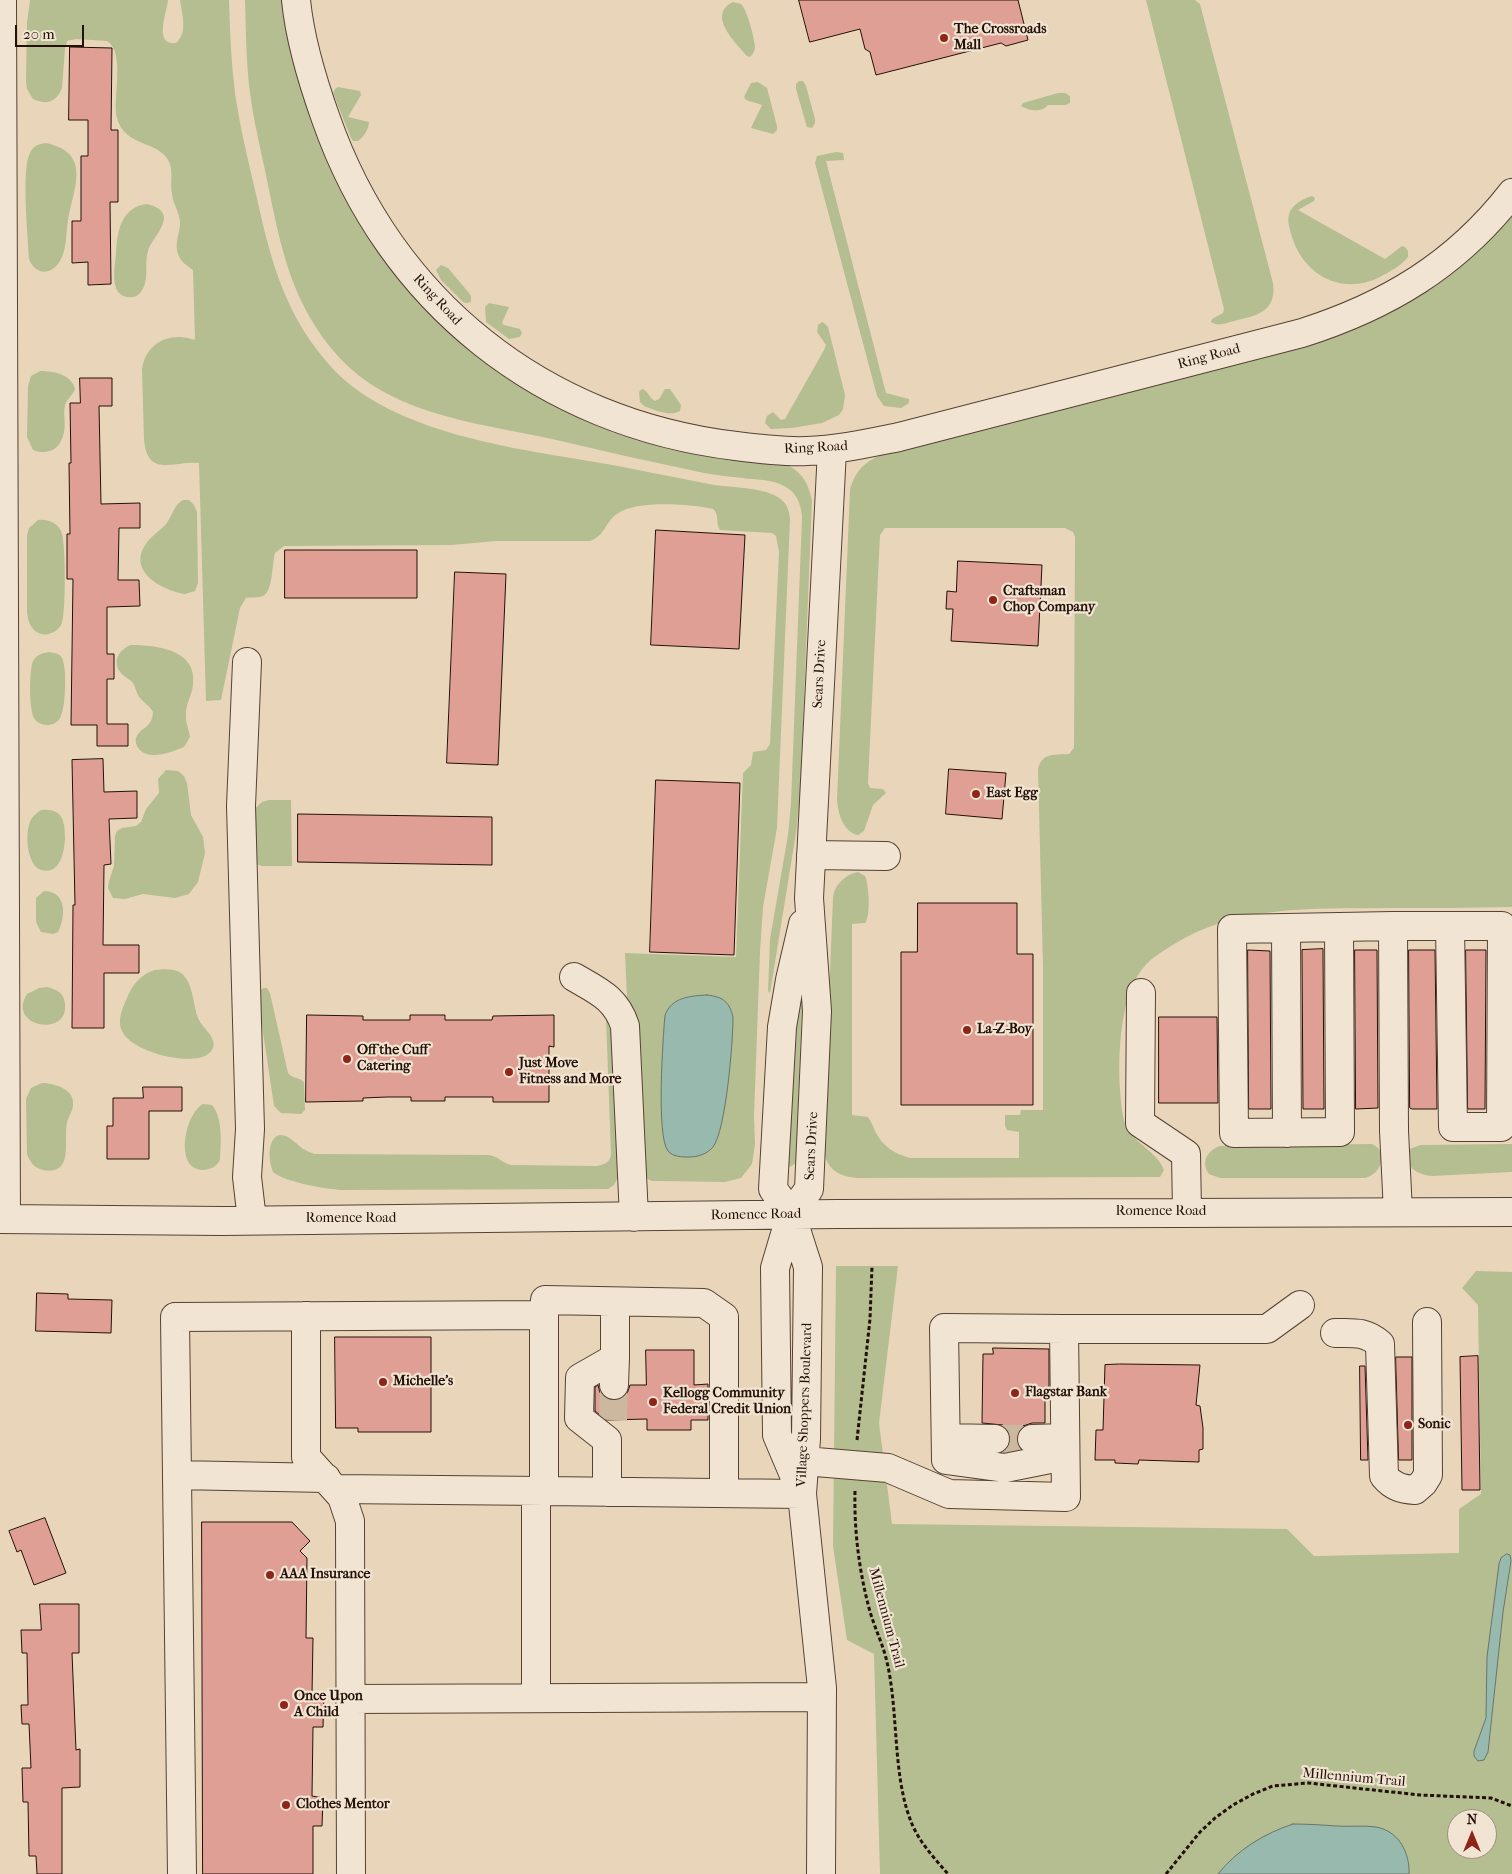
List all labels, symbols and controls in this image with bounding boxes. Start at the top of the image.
scale bar [18,15,86,47]
place label: The Crossroads Mall [954,22,1046,54]
text: 20 m [23,25,55,43]
marker: The Crossroads Mall [938,32,950,44]
street label: Ring Road [409,271,465,329]
street label: Ring Road [1176,341,1242,373]
street label: Ring Road [784,438,848,458]
place label: Craftsman Chop Company [1003,584,1095,616]
marker: Craftsman Chop Company [987,594,999,606]
street label: Sears Drive [810,639,830,709]
place label: East Egg [986,786,1038,802]
marker: East Egg [970,788,982,800]
place label: La-Z-Boy [977,1022,1032,1038]
marker: La-Z-Boy [961,1024,973,1036]
place label: Off the Cuff Catering [357,1043,428,1076]
marker: Off the Cuff Catering [341,1053,353,1065]
place label: Just Move Fitness and More [519,1056,621,1088]
marker: Just Move Fitness and More [503,1066,515,1078]
street label: Sears Drive [802,1111,822,1181]
street label: Romence Road [1116,1204,1206,1220]
street label: Romence Road [710,1206,802,1224]
street label: Romence Road [306,1211,396,1227]
street label: Village Shoppers Boulevard [794,1323,816,1487]
place label: Michelle's [393,1374,453,1390]
marker: Michelle's [377,1376,389,1388]
place label: Flagstar Bank [1025,1385,1107,1401]
place label: Kellogg Community Federal Credit Union [663,1386,791,1418]
marker: Flagstar Bank [1009,1387,1021,1399]
marker: Kellogg Community Federal Credit Union [647,1396,659,1408]
place label: Sonic [1418,1417,1451,1433]
marker: Sonic [1402,1419,1414,1431]
street label: Millennium Trail [865,1566,907,1670]
place label: AAA Insurance [280,1567,371,1583]
marker: AAA Insurance [264,1569,276,1581]
place label: Once Upon A Child [294,1689,363,1721]
marker: Once Upon A Child [278,1699,290,1711]
street label: Millennium Trail [1302,1765,1406,1791]
place label: Clothes Mentor [296,1797,390,1813]
marker: Clothes Mentor [280,1799,292,1811]
north arrow [1447,1809,1497,1859]
text: N [1467,1811,1477,1828]

